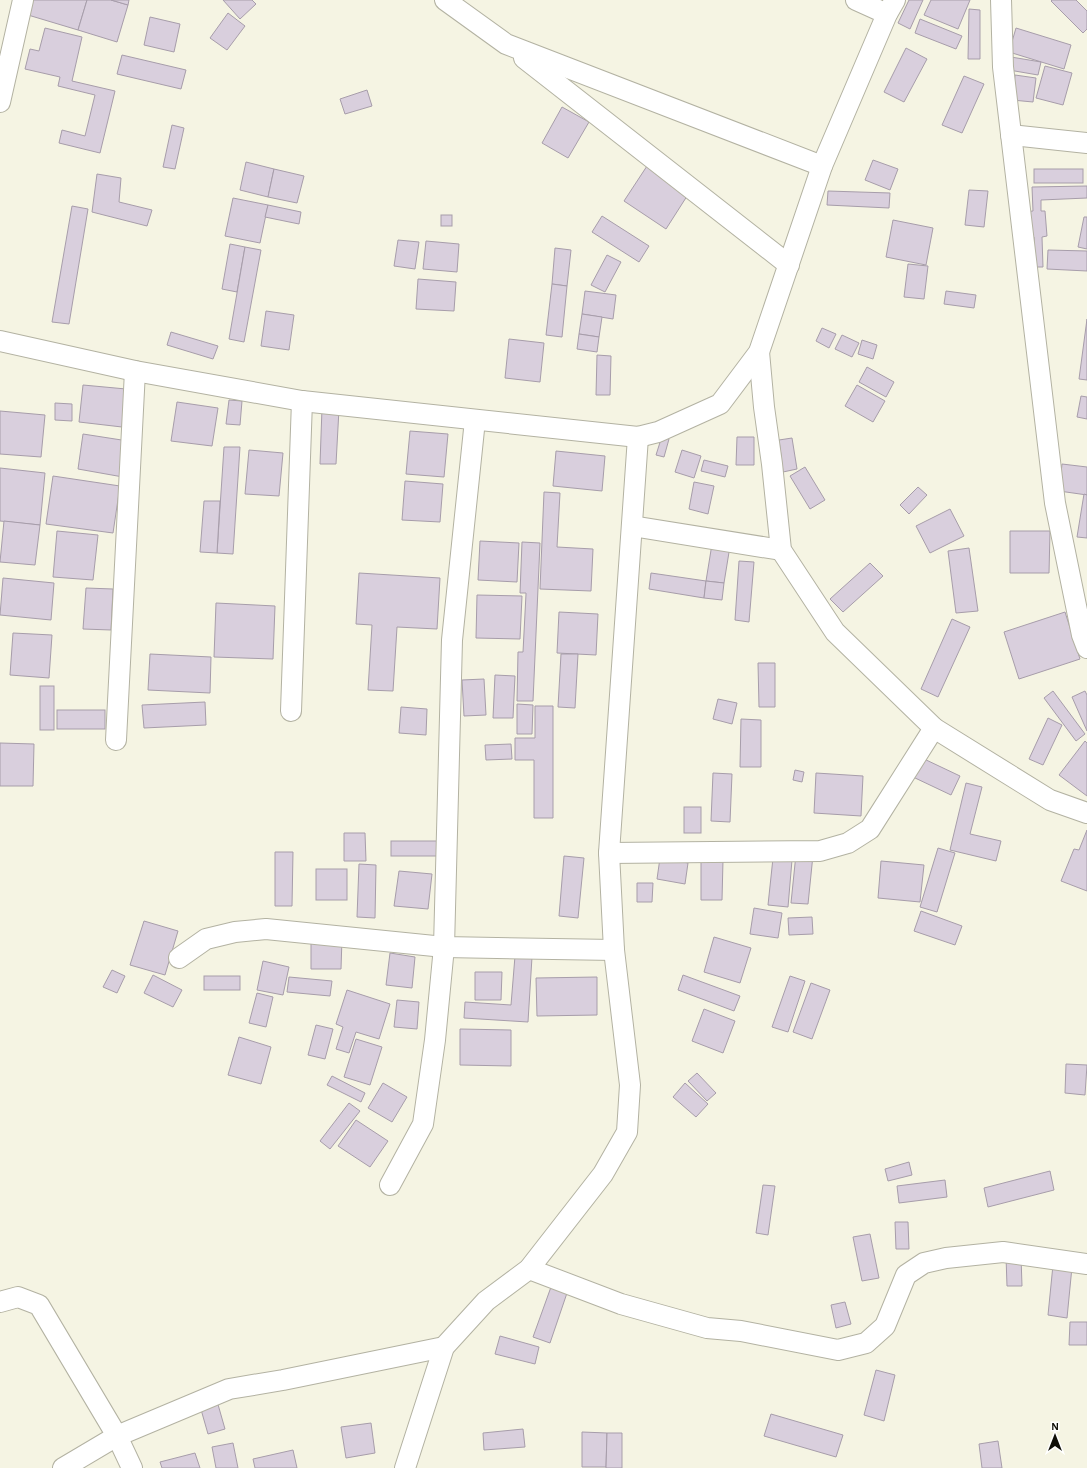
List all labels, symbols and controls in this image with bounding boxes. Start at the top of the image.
north arrow [1035,1416,1075,1456]
text: N [1051,1421,1059,1432]

